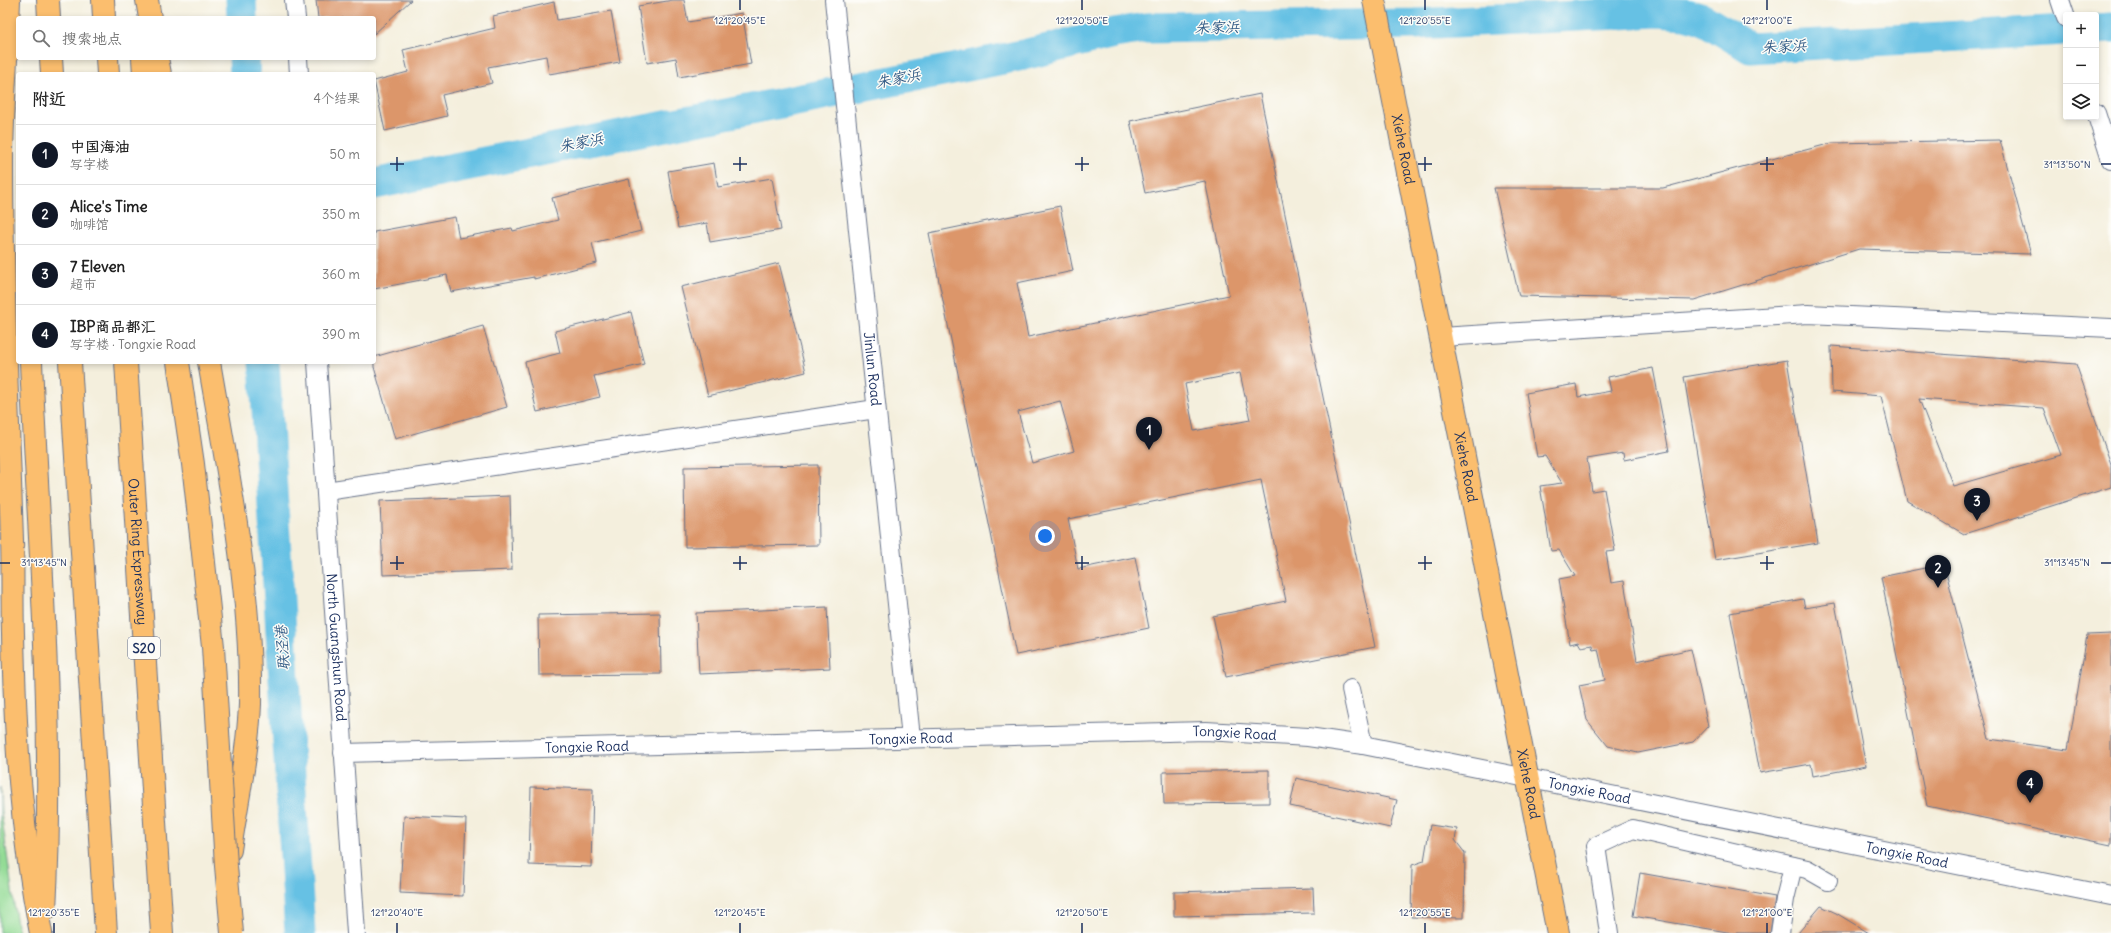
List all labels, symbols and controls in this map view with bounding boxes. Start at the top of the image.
map controls [2063,12,2099,120]
button: + [2063,12,2099,48]
text: 121°20'45"E [714,14,766,27]
text: 121°20'50"E [1056,14,1108,27]
text: 121°20'55"E [1399,14,1451,27]
text: 121°21'00"E [1742,14,1792,27]
search box [16,16,376,60]
water label: 朱家浜 [1194,17,1241,37]
icon: search [30,27,52,49]
text: 搜索地点 [62,29,122,48]
water label: 朱家浜 [1761,35,1808,57]
button: − [2063,48,2099,84]
water label: 朱家浜 [874,64,923,92]
button: layers [2063,84,2099,120]
text: 附近 [32,88,66,110]
text: 4个结果 [313,90,360,107]
street label: Xiehe Road [1388,112,1419,186]
water label: 朱家浜 [557,128,606,156]
text: 中国海油 [70,137,130,156]
text: 1 [42,146,48,163]
text: 50 m [329,146,360,163]
text: 写字楼 [70,156,109,173]
text: 31°13'50"N [2043,158,2091,171]
text: Alice's Time [70,197,148,216]
text: 2 [41,206,49,223]
text: 350 m [322,206,360,223]
text: 咖啡馆 [70,216,109,233]
text: 7 Eleven [70,257,125,276]
text: 3 [41,266,49,283]
text: 360 m [322,266,360,283]
text: 超市 [70,276,96,293]
text: IBP商品都汇 [70,317,155,336]
text: 4 [41,326,49,343]
text: 390 m [322,326,360,343]
street label: Jinlun Road [860,331,885,407]
text: 写字楼 · Tongxie Road [70,336,196,353]
pin: 1 [1136,417,1162,450]
street label: Xiehe Road [1450,430,1482,504]
street label: Outer Ring Expressway [124,478,152,626]
pin: 3 [1964,488,1990,521]
your location [1035,526,1055,546]
pin: 2 [1925,555,1951,588]
text: 31°13'45"N [21,556,67,569]
text: 31°13'45"N [2044,556,2090,569]
street label: North Guangshun Road [322,573,351,722]
water label: 联泾港 [271,623,293,671]
road number: S20 [128,637,160,659]
street label: Tongxie Road [1192,722,1277,744]
street label: Tongxie Road [869,728,953,749]
street label: Tongxie Road [545,737,629,757]
street label: Xiehe Road [1513,747,1544,821]
pin: 4 [2017,770,2043,803]
street label: Tongxie Road [1546,774,1632,808]
street label: Tongxie Road [1864,838,1950,872]
text: 121°20'35"E [28,906,80,919]
text: 121°20'40"E [371,906,423,919]
text: 121°20'45"E [714,906,766,919]
text: 121°20'50"E [1056,906,1108,919]
text: 121°20'55"E [1399,906,1451,919]
text: 121°21'00"E [1742,906,1792,919]

